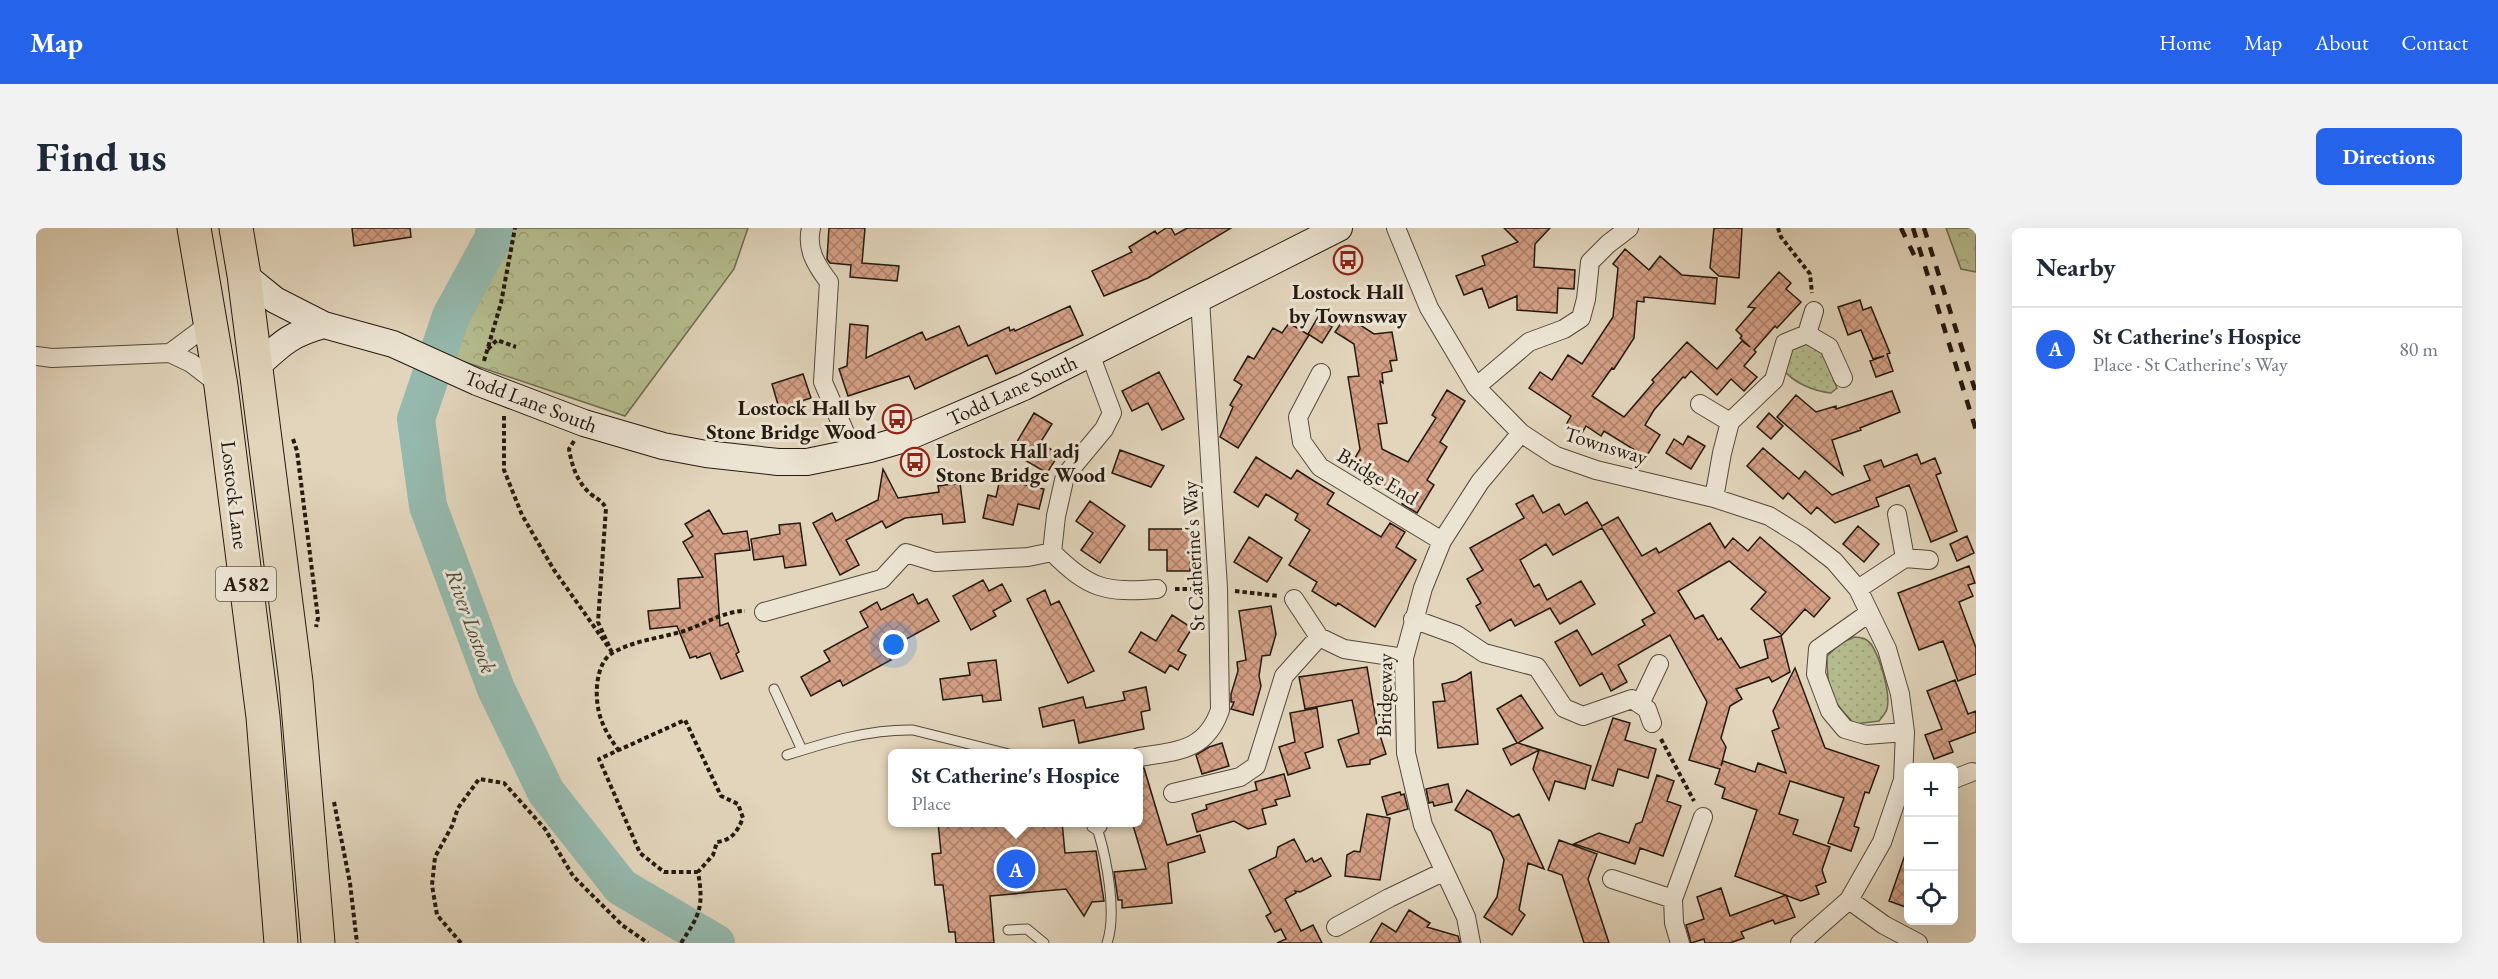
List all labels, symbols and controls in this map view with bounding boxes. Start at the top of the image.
text: Map [30,24,83,60]
text: Home [2159,29,2211,56]
text: Map [2244,29,2282,56]
text: About [2315,29,2368,56]
text: Contact [2401,29,2468,56]
button: Directions [2316,128,2462,185]
text: Find us [36,129,167,184]
bus stop icon: Lostock Hall by Townsway [1332,244,1364,276]
text: Nearby [2036,250,2116,284]
place label: Lostock Hall by Townsway [1289,278,1408,329]
text: St Catherine's Hospice [2093,322,2301,351]
text: A [2048,336,2063,362]
text: 80 m [2399,336,2438,362]
street label: Todd Lane South [943,348,1082,432]
text: Place · St Catherine's Way [2093,351,2288,377]
street label: Todd Lane South [461,363,602,439]
place label: Lostock Hall by Stone Bridge Wood [706,394,877,445]
bus stop icon: Lostock Hall by Stone Bridge Wood [881,403,913,435]
street label: Townsway [1561,420,1652,471]
place label: Lostock Hall adj Stone Bridge Wood [936,437,1106,488]
street label: Lostock Lane [215,439,255,551]
street label: Bridge End [1332,441,1424,511]
bus stop icon: Lostock Hall adj Stone Bridge Wood [899,446,931,478]
street label: St Catherine's Way [1176,479,1210,632]
water label: River Lostock [439,565,503,677]
road number: A582 [216,567,276,601]
your location [879,630,908,659]
street label: Bridgeway [1370,652,1398,737]
popup [888,749,1143,827]
text: St Catherine's Hospice [912,761,1119,790]
map controls [1904,763,1958,925]
button: + [1904,763,1958,817]
text: Place [912,790,951,816]
button: − [1904,817,1958,871]
pin: A [996,846,1036,892]
button: locate [1904,871,1958,925]

